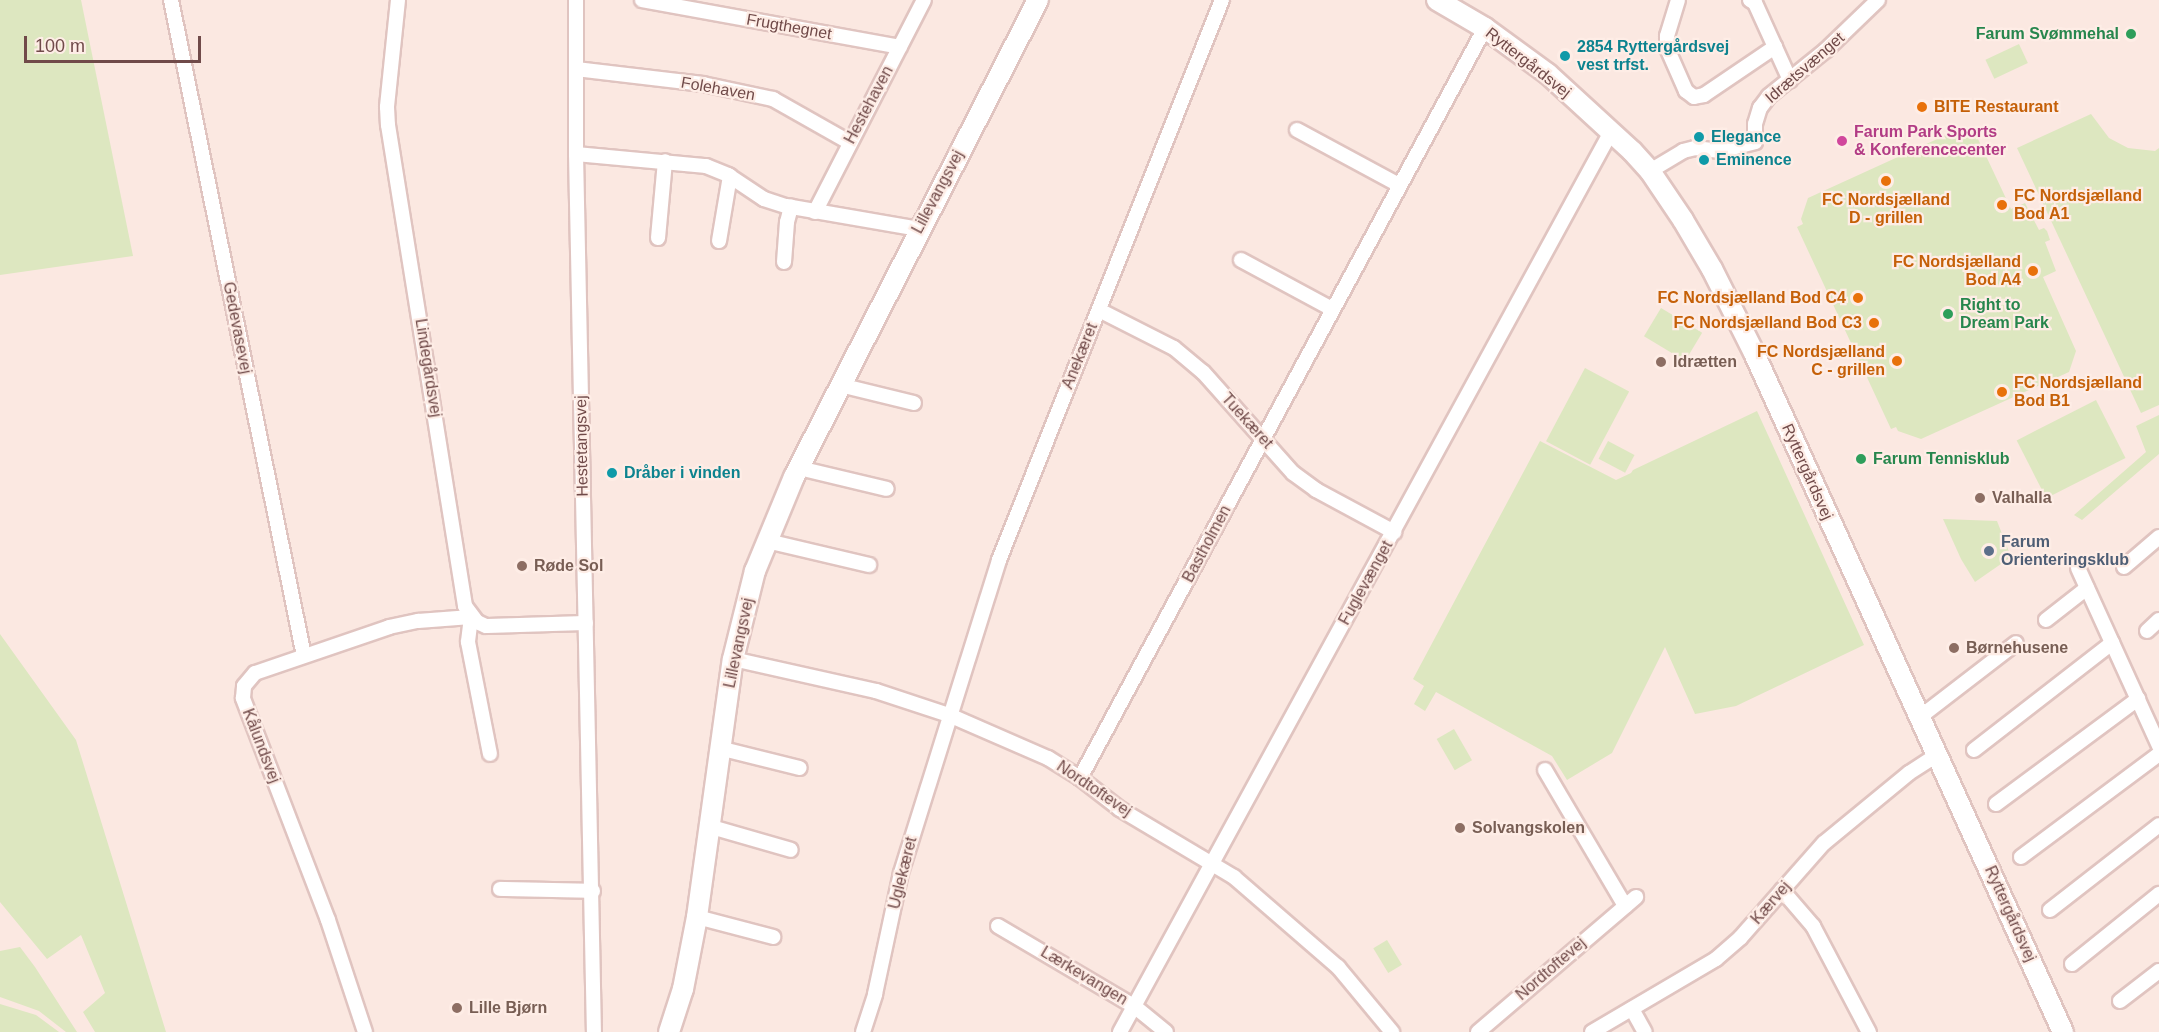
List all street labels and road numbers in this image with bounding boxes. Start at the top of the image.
street label: Frugthegnet [745,10,833,44]
street label: Ryttergårdsvej [1481,24,1575,102]
street label: Idrætsvænget [1761,28,1849,108]
street label: Hestehaven [840,63,898,147]
street label: Folehaven [680,73,756,105]
street label: Lillevangsvej [908,147,968,237]
street label: Gedevasevej [219,280,255,376]
street label: Lindegårdsvej [411,317,445,419]
street label: Anekæret [1058,320,1102,392]
street label: Tuekæret [1217,389,1277,453]
street label: Hestetangsvej [572,395,592,497]
street label: Ryttergårdsvej [1777,421,1837,523]
street label: Bastholmen [1179,502,1235,586]
street label: Fuglevænget [1335,538,1397,628]
street label: Lillevangsvej [720,596,758,690]
street label: Kålundsvej [238,706,284,786]
street label: Nordtoftevej [1053,757,1135,821]
street label: Uglekæret [885,835,921,911]
street label: Ryttergårdsvej [1980,863,2040,965]
street label: Kærvej [1747,878,1795,928]
street label: Nordtoftevej [1512,933,1590,1005]
street label: Lærkevangen [1037,943,1131,1009]

